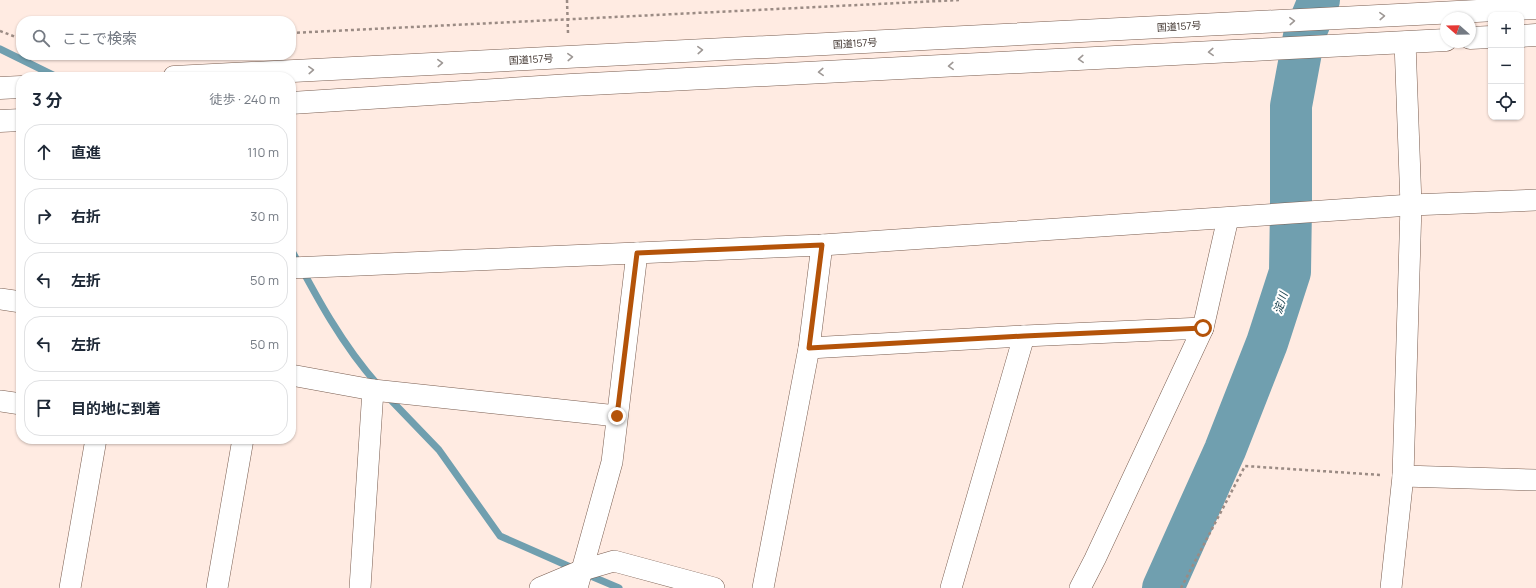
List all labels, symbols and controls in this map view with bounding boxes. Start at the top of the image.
one-way arrow [1379,12,1385,21]
north arrow [1440,12,1476,48]
map controls [1488,12,1524,120]
button: + [1488,12,1524,48]
search box [16,16,296,60]
one-way arrow [1289,16,1295,25]
street label: 国道157号 [1156,18,1202,34]
icon: search [30,27,52,49]
text: ここで検索 [62,28,137,49]
street label: 国道157号 [832,35,878,51]
one-way arrow [697,46,703,55]
one-way arrow [1208,48,1214,57]
button: − [1488,48,1524,84]
street label: 国道157号 [508,51,554,67]
one-way arrow [567,52,573,61]
one-way arrow [1078,55,1084,63]
one-way arrow [437,59,444,68]
one-way arrow [948,61,954,70]
one-way arrow [308,66,314,74]
one-way arrow [818,68,824,77]
button: locate [1488,84,1524,120]
text: 3 分 [32,88,62,111]
text: 徒歩 · 240 m [209,90,280,108]
icon: ahead [33,141,55,163]
text: 直進 [71,142,101,163]
text: 110 m [247,143,279,161]
icon: right [33,205,55,227]
text: 右折 [71,206,101,227]
text: 30 m [250,207,279,225]
icon: left [33,269,55,291]
text: 左折 [71,270,101,291]
text: 50 m [250,271,279,289]
water label: 淀川 [1270,289,1291,316]
route start [1194,319,1212,337]
icon: left [33,333,55,355]
text: 左折 [71,334,101,355]
text: 50 m [250,335,279,353]
icon: arrive [33,397,55,419]
text: 目的地に到着 [71,398,161,419]
route end [608,407,626,425]

